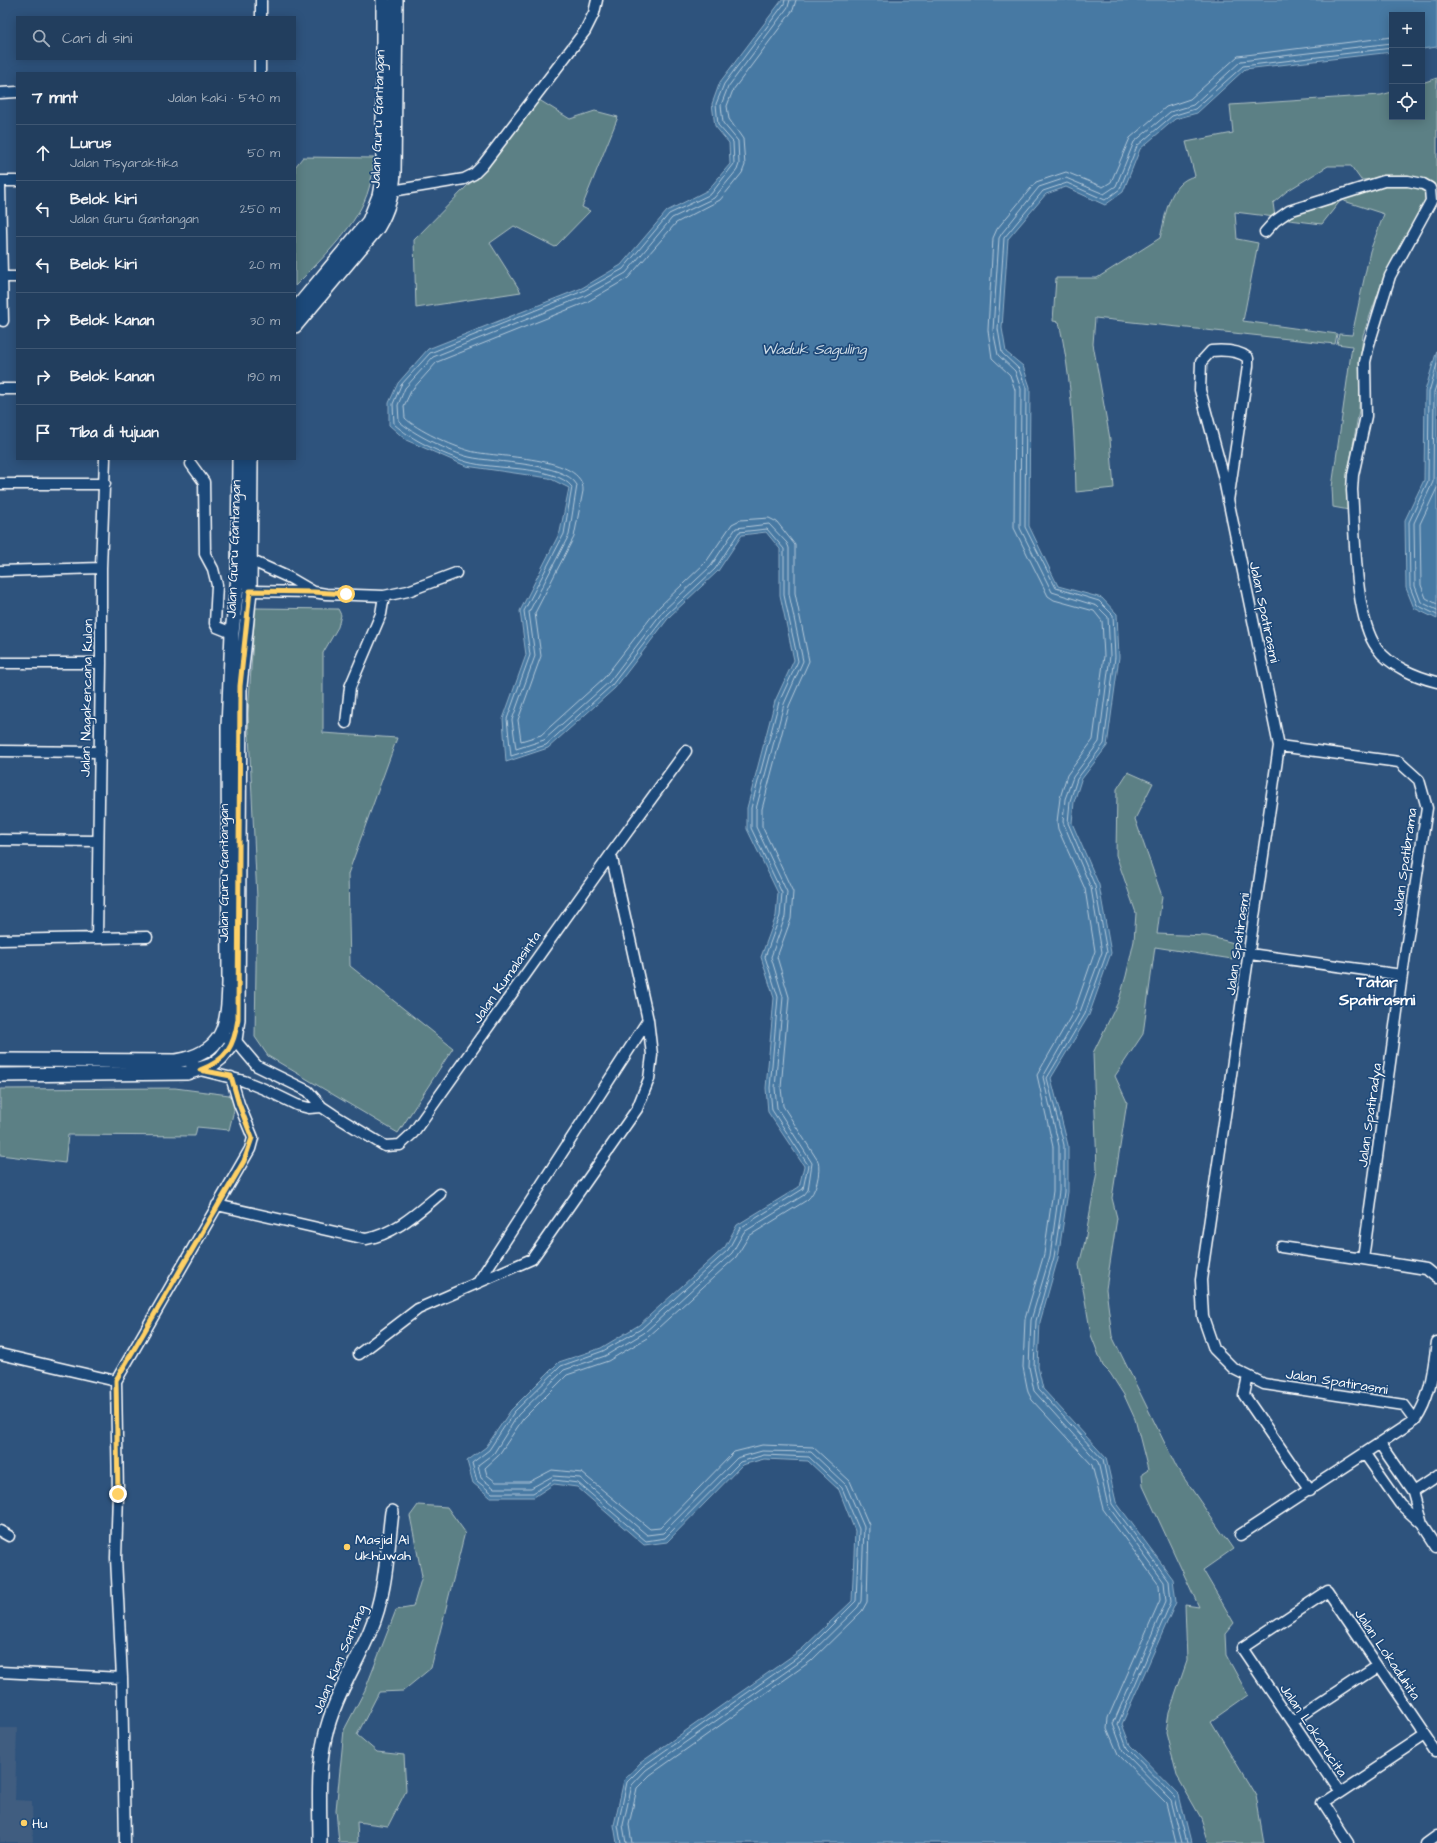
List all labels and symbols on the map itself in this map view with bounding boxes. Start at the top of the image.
street label: Jalan Guru Gantangan [366,49,390,189]
water label: Waduk Saguling [762,339,868,361]
street label: Jalan Guru Gantangan [222,479,246,619]
street label: Jalan Spatirasmi [1244,560,1285,665]
route start [337,585,355,603]
street label: Jalan Nagakencana Kulon [76,619,98,777]
street label: Jalan Guru Gantangan [214,804,234,942]
street label: Jalan Spatibrama [1388,807,1422,917]
street label: Jalan Spatirasmi [1221,892,1255,997]
street label: Jalan Kumalasinta [468,927,546,1028]
district label: Tatar Spatirasmi [1338,971,1416,1011]
street label: Jalan Spatiradya [1353,1062,1387,1169]
street label: Jalan Spatirasmi [1284,1364,1389,1400]
route end [109,1485,127,1503]
place label: Masjid Al Ukhuwah [355,1530,411,1566]
marker: Masjid Al Ukhuwah [342,1542,352,1552]
street label: Jalan Kian Santang [308,1602,372,1717]
street label: Jalan Lokaduhita [1349,1605,1425,1704]
street label: Jalan Lokarucita [1275,1680,1352,1781]
place label: Hu [32,1814,48,1834]
marker: Hu [19,1818,29,1828]

